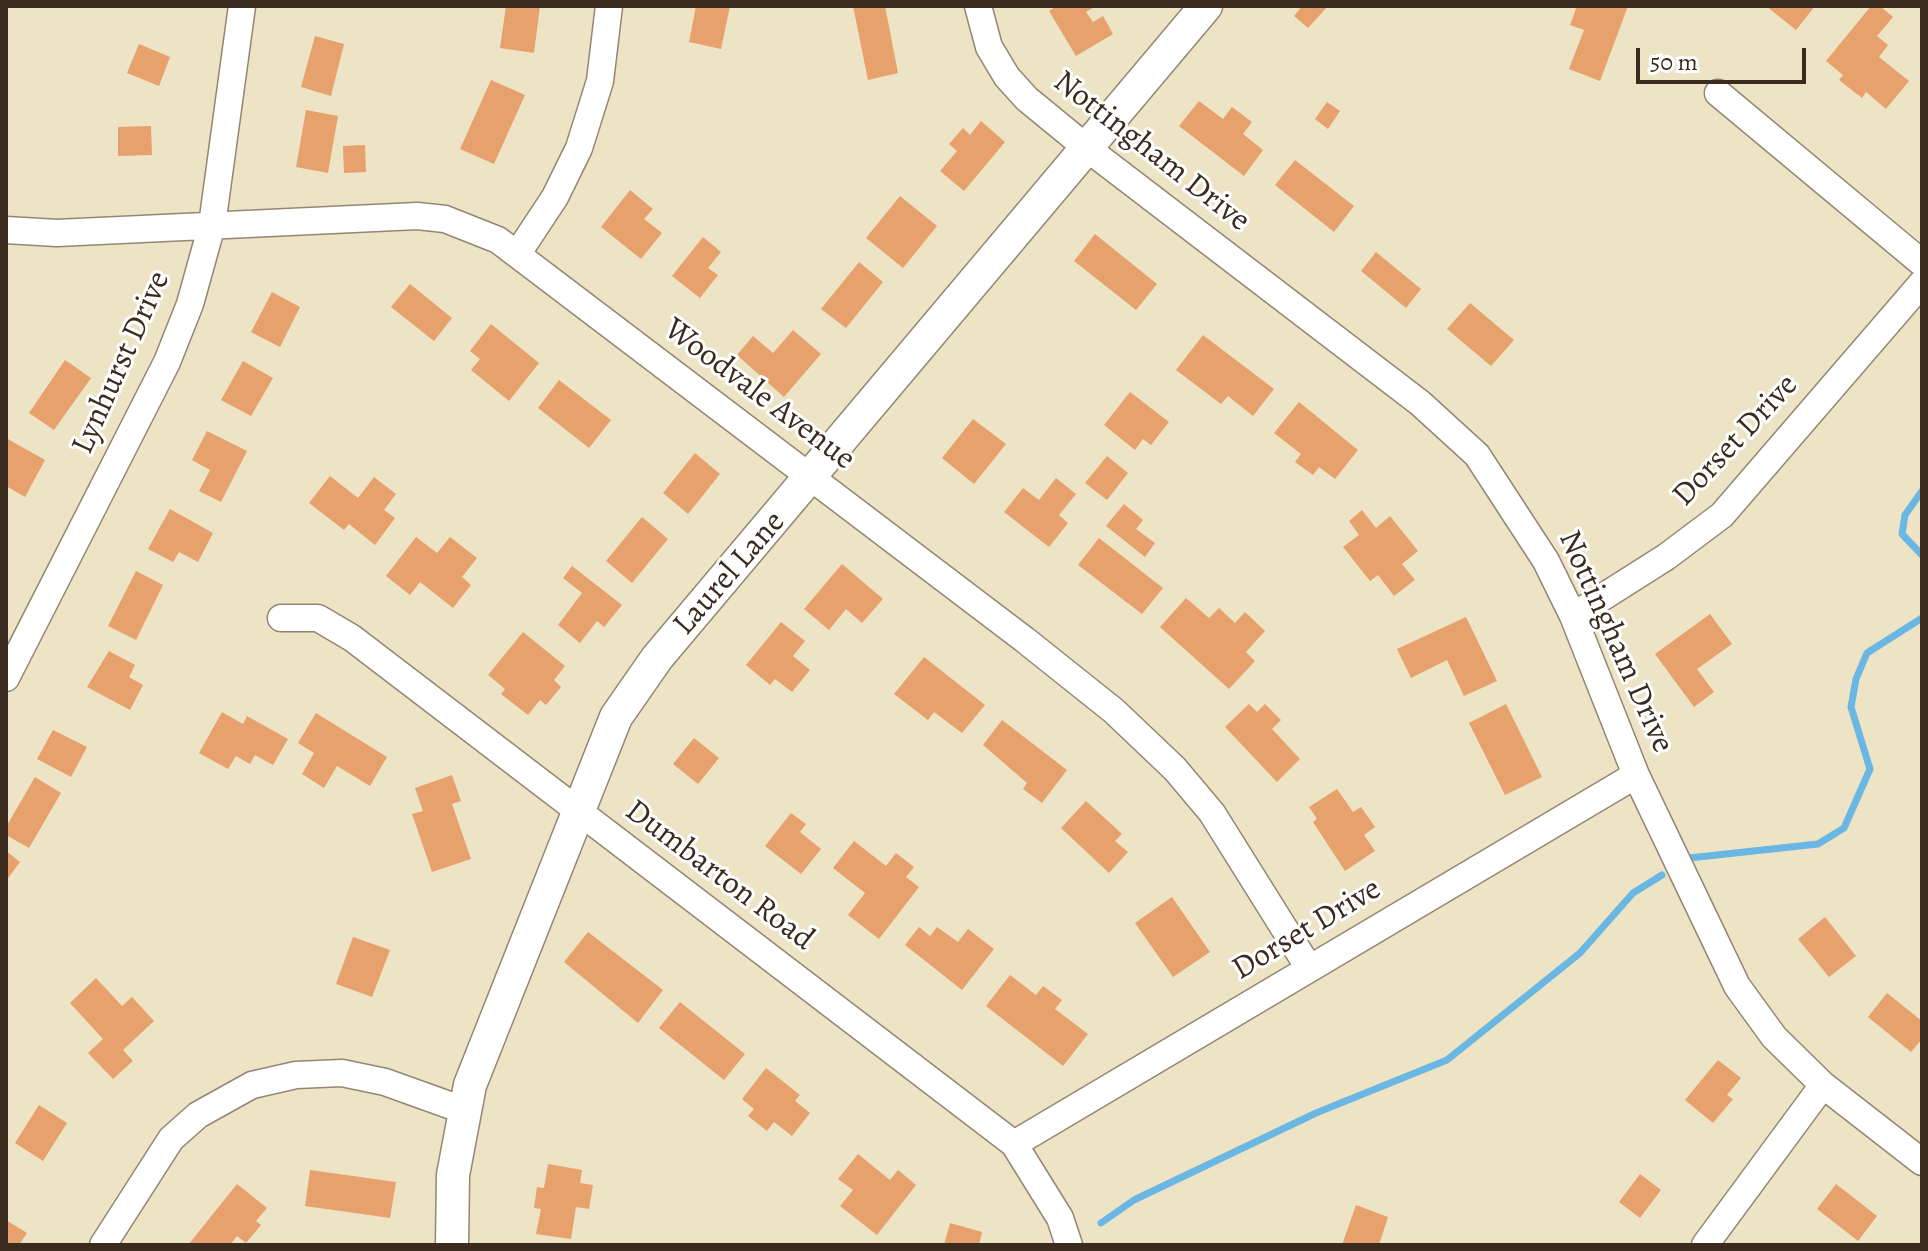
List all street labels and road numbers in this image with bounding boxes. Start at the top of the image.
street label: Nottingham Drive [1045,63,1257,241]
street label: Lynhurst Drive [65,266,179,460]
street label: Woodvale Avenue [656,311,862,479]
street label: Dorset Drive [1665,367,1807,515]
street label: Laurel Lane [666,504,794,644]
street label: Nottingham Drive [1549,525,1681,759]
street label: Dumbarton Road [617,792,821,960]
street label: Dorset Drive [1226,871,1388,989]

